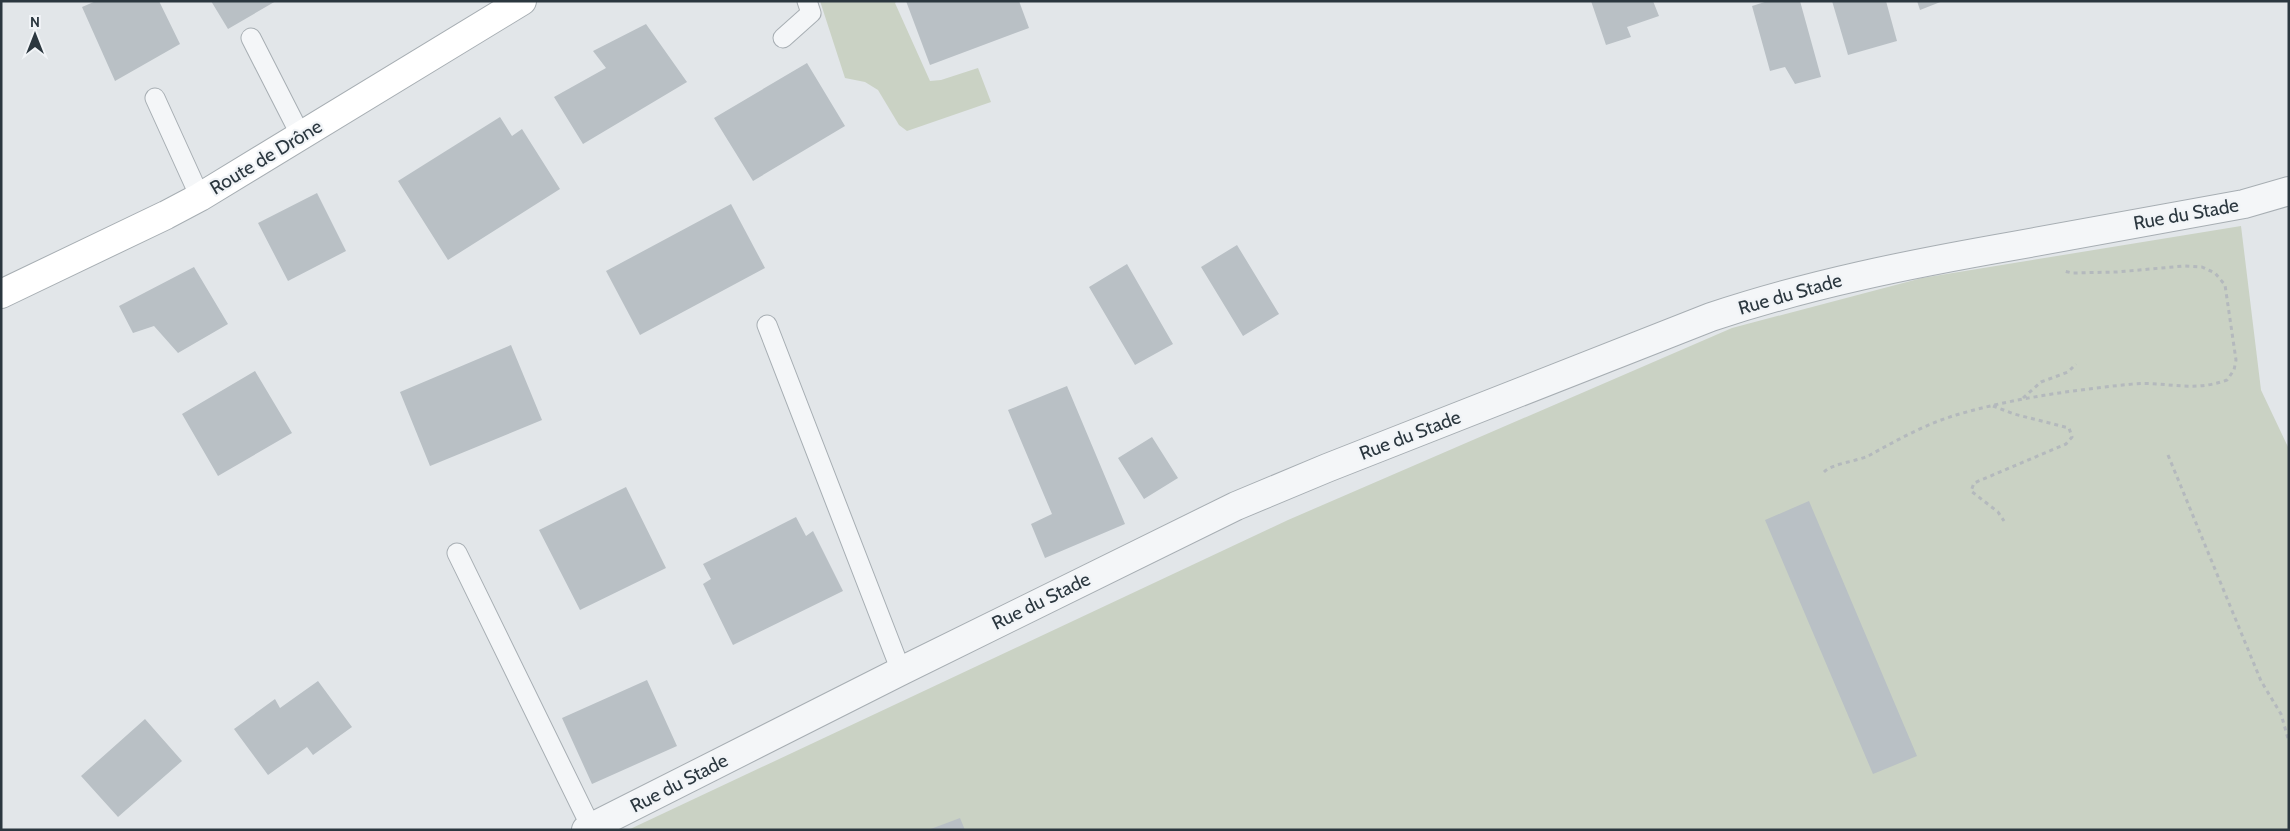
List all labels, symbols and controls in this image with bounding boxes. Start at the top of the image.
north arrow [10,10,60,60]
text: N [30,13,40,31]
street label: Route de Drône [206,114,326,199]
street label: Rue du Stade [2132,193,2241,235]
street label: Rue du Stade [1736,268,1845,320]
street label: Rue du Stade [1356,405,1464,465]
street label: Rue du Stade [988,567,1094,635]
street label: Rue du Stade [626,748,732,817]

